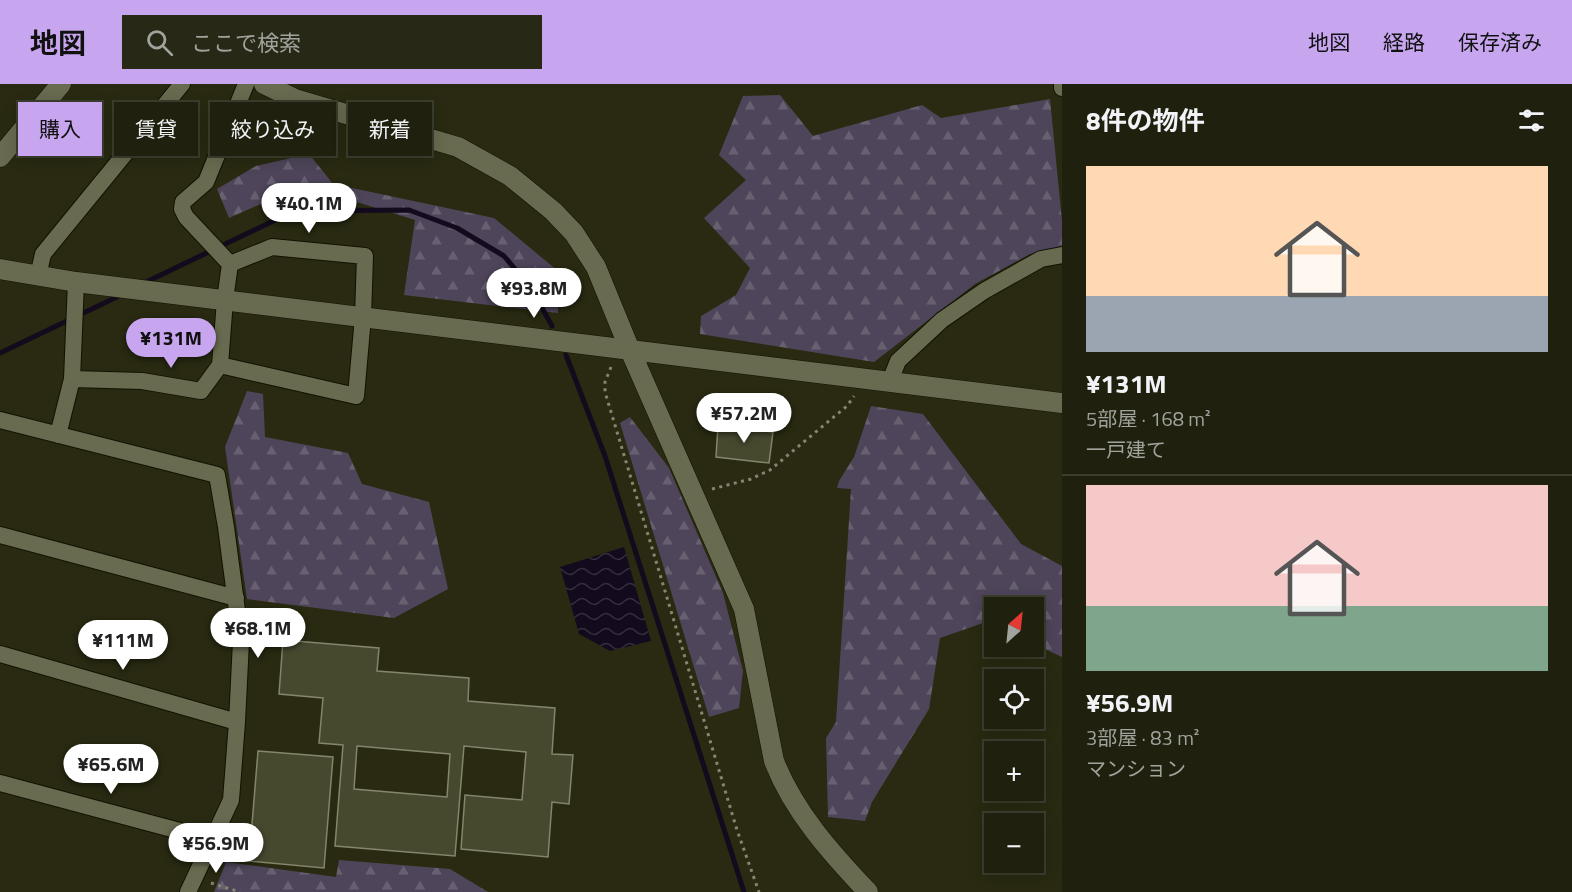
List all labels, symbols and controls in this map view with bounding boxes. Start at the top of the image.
search box [122,15,542,69]
text: 地図 [30,21,86,64]
icon: search [143,26,176,59]
text: ここで検索 [191,26,301,60]
text: 地図 [1308,26,1350,58]
text: 経路 [1383,26,1425,58]
text: 保存済み [1458,26,1542,58]
text: 8件の物件 [1086,101,1205,140]
chip: 購入 [18,102,102,156]
chip: 賃貸 [114,102,198,156]
chip: 絞り込み [210,102,336,156]
chip: 新着 [348,102,432,156]
icon: filters [1515,104,1548,137]
pin: ¥40.1M [260,183,358,234]
text: ¥40.1M [275,187,343,218]
icon: home [1263,205,1371,313]
pin: ¥93.8M [485,268,583,319]
text: ¥93.8M [500,272,568,303]
pin: ¥131M [129,318,213,369]
text: ¥131M [140,322,202,353]
text: ¥131M [1086,364,1167,403]
pin: ¥57.2M [695,393,793,444]
text: ¥57.2M [710,397,778,428]
text: 5部屋 · 168 m² [1086,403,1211,434]
text: 一戸建て [1086,434,1166,465]
icon: home [1263,524,1371,632]
north arrow [984,597,1044,657]
map controls [984,597,1044,873]
pin: ¥68.1M [209,608,307,659]
text: ¥68.1M [224,612,292,643]
pin: ¥111M [81,620,165,671]
text: ¥111M [92,624,154,655]
button: locate [984,669,1044,729]
text: ¥56.9M [1086,683,1173,722]
text: 3部屋 · 83 m² [1086,722,1199,753]
button: + [984,741,1044,801]
pin: ¥65.6M [62,744,160,795]
text: ¥65.6M [77,748,145,779]
text: マンション [1086,753,1186,784]
button: − [984,813,1044,873]
pin: ¥56.9M [167,823,265,874]
text: ¥56.9M [182,827,250,858]

